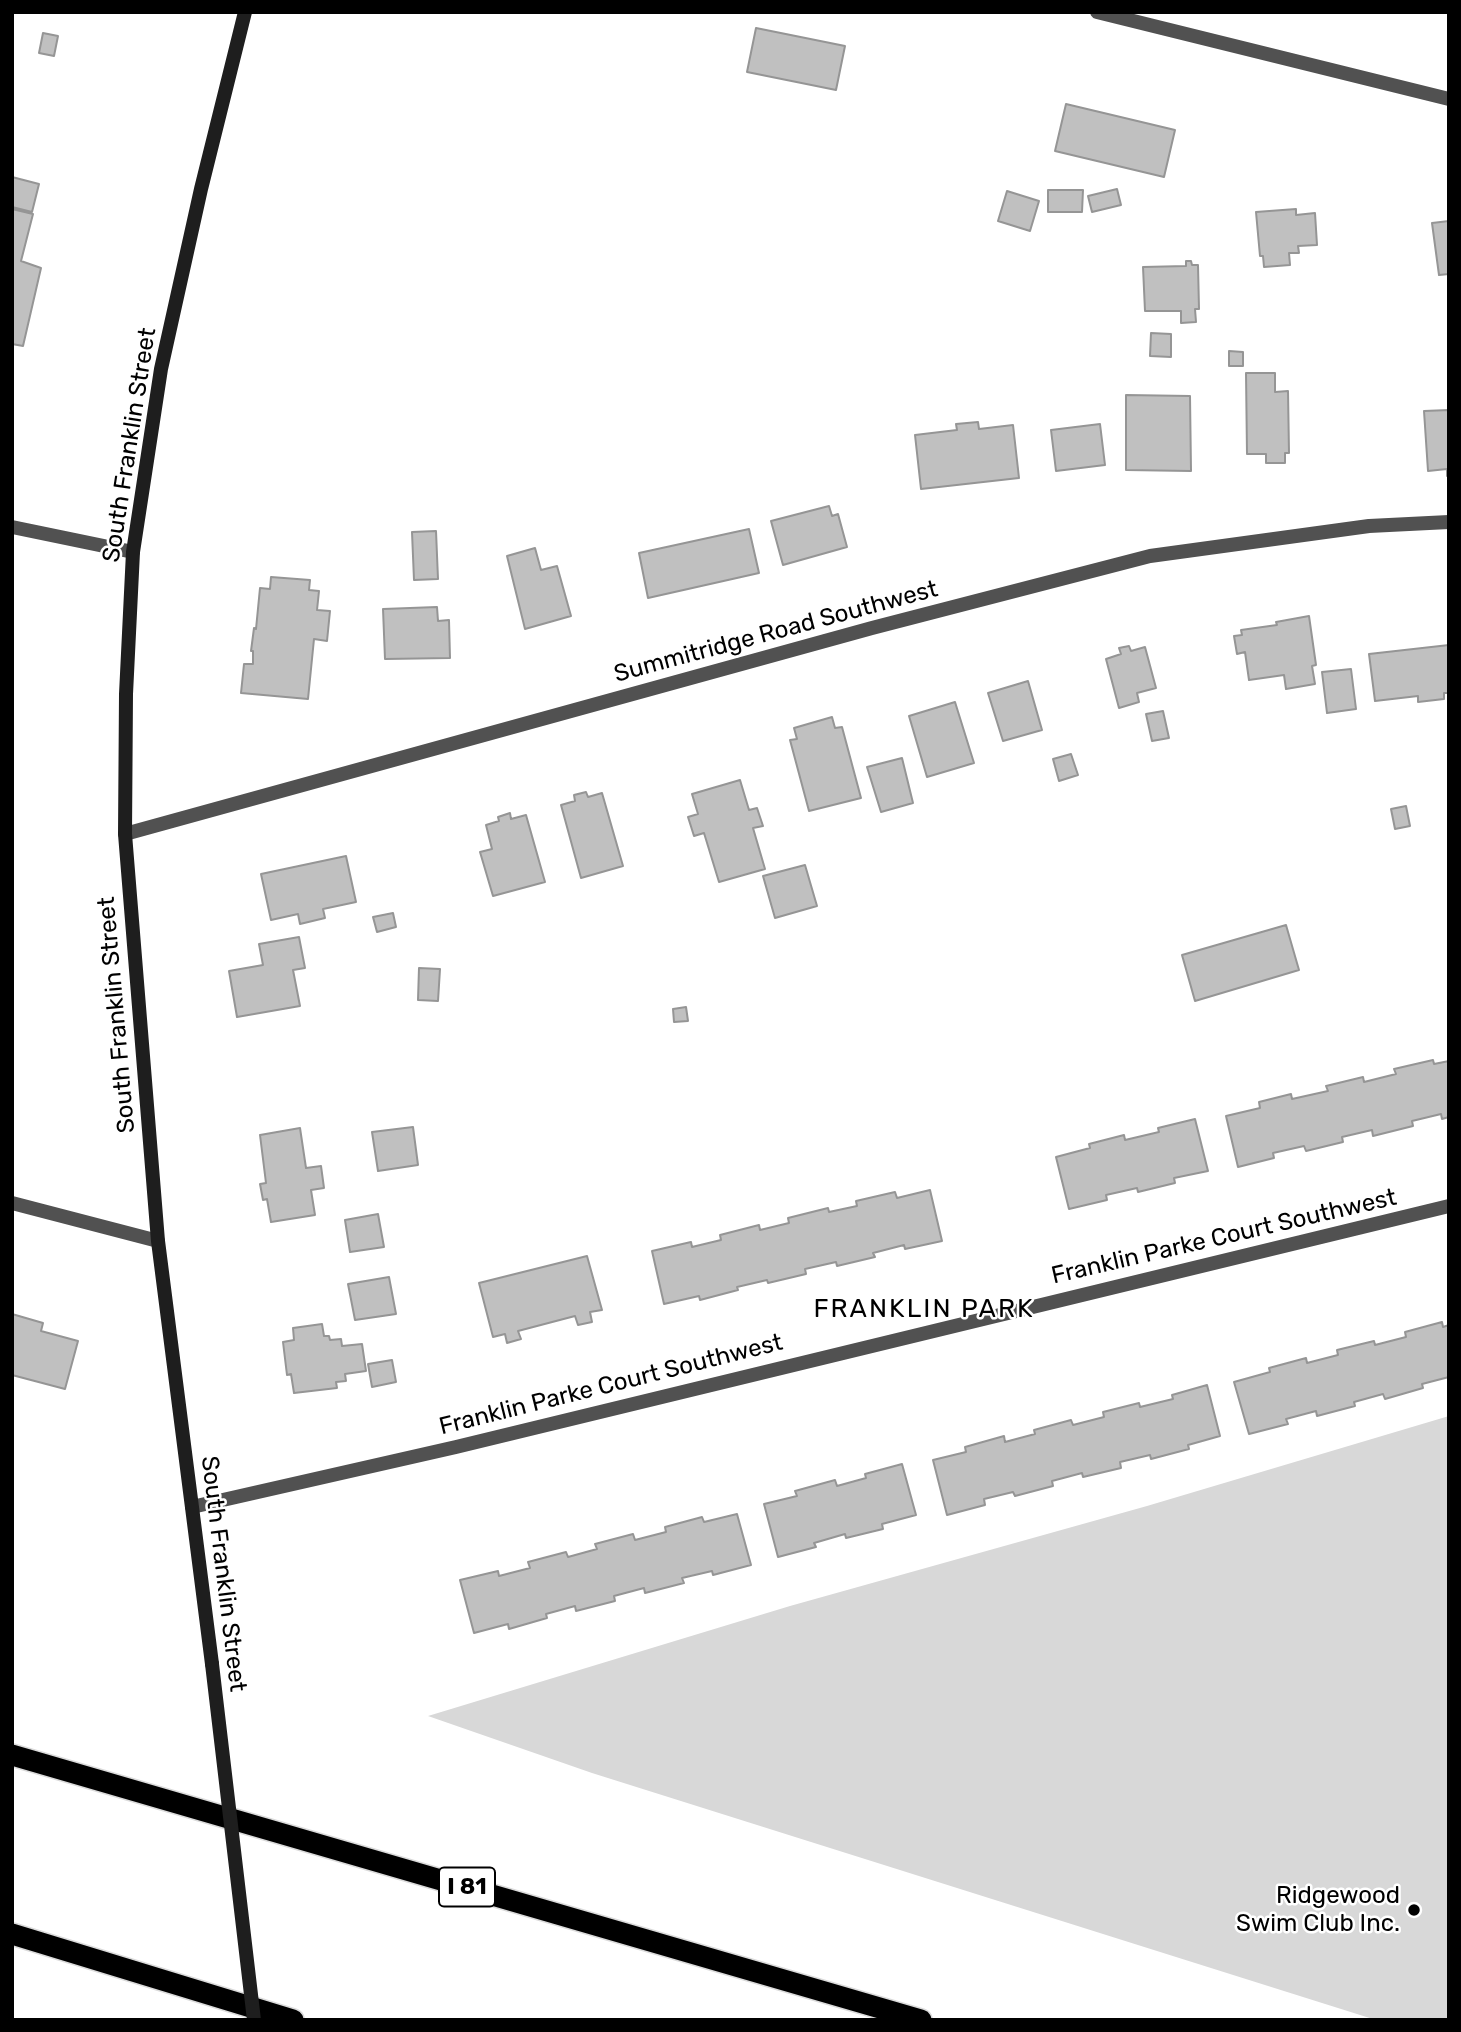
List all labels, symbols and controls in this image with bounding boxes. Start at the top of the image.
street label: South Franklin Street [97,326,163,564]
street label: Summitridge Road Southwest [611,575,941,689]
street label: South Franklin Street [92,896,142,1134]
street label: Franklin Parke Court Southwest [1049,1183,1399,1291]
district label: FRANKLIN PARK [815,1293,1033,1325]
street label: Franklin Parke Court Southwest [436,1328,786,1442]
street label: South Franklin Street [194,1454,252,1694]
road number: I 81 [439,1868,495,1906]
place label: Ridgewood Swim Club Inc. [1236,1882,1400,1938]
marker: Ridgewood Swim Club Inc. [1406,1902,1422,1918]

